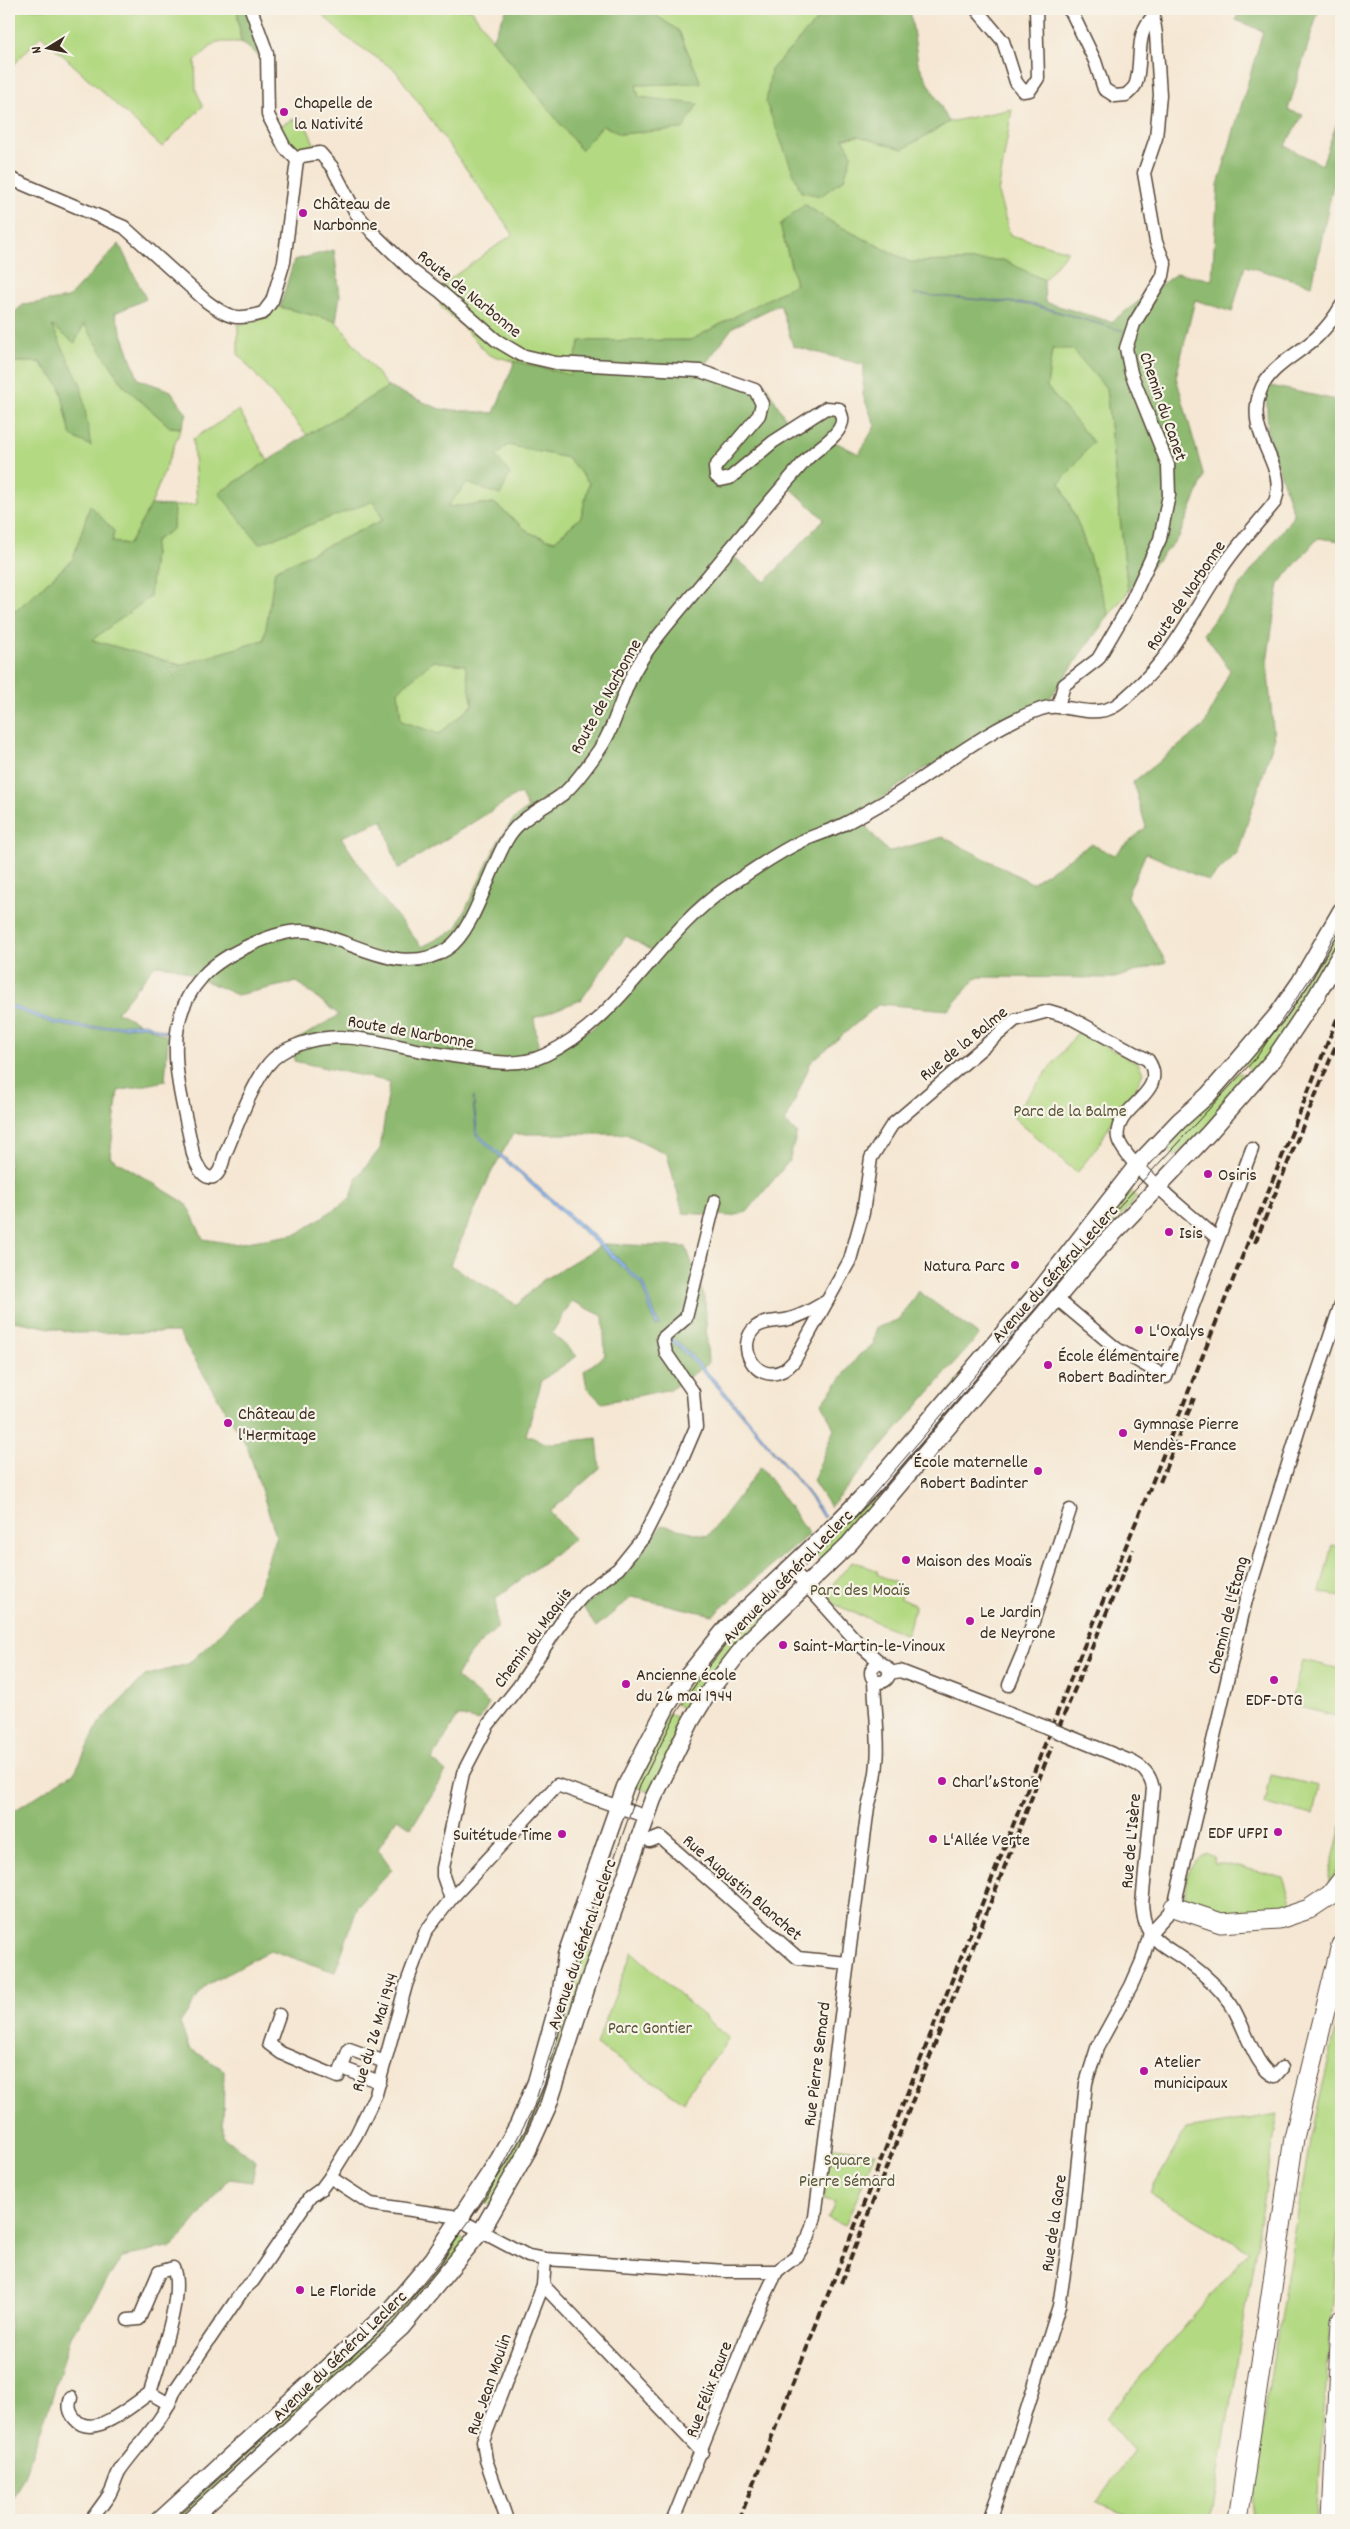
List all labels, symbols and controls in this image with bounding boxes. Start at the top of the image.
north arrow [22,22,72,72]
text: N [27,45,48,55]
place label: Chapelle de la Nativité [294,92,373,138]
marker: Chapelle de la Nativité [278,106,290,118]
place label: Château de Narbonne [313,193,390,239]
marker: Château de Narbonne [297,207,309,219]
street label: Route de Narbonne [411,245,526,345]
street label: Chemin du Canet [1131,349,1192,465]
street label: Route de Narbonne [1141,536,1233,656]
street label: Route de Narbonne [565,635,649,759]
street label: Rue de la Balme [915,1001,1014,1088]
street label: Route de Narbonne [345,1010,476,1057]
park label: Parc de la Balme [1013,1100,1127,1125]
place label: Osiris [1218,1164,1257,1189]
marker: Osiris [1202,1168,1214,1180]
street label: Avenue du Général Leclerc [987,1200,1125,1349]
place label: Isis [1179,1222,1203,1247]
marker: Isis [1163,1226,1175,1238]
place label: Natura Parc [923,1255,1005,1280]
marker: Natura Parc [1009,1259,1021,1271]
place label: L'Oxalys [1149,1320,1205,1345]
marker: L'Oxalys [1133,1324,1145,1336]
place label: École élémentaire Robert Badinter [1058,1345,1179,1391]
marker: École élémentaire Robert Badinter [1042,1359,1054,1371]
place label: Château de l'Hermitage [238,1403,316,1449]
place label: Gymnase Pierre Mendès-France [1133,1413,1239,1459]
marker: Château de l'Hermitage [222,1417,234,1429]
marker: Gymnase Pierre Mendès-France [1117,1427,1129,1439]
place label: École maternelle Robert Badinter [913,1451,1028,1497]
marker: École maternelle Robert Badinter [1032,1465,1044,1477]
street label: Avenue du Général Leclerc [718,1505,860,1651]
place label: Maison des Moaïs [916,1550,1032,1575]
marker: Maison des Moaïs [900,1554,912,1566]
street label: Chemin de l'Étang [1203,1554,1256,1677]
park label: Parc des Moaïs [810,1579,910,1604]
street label: Chemin du Maquis [489,1583,579,1694]
place label: Le Jardin de Neyrone [980,1601,1056,1647]
marker: Le Jardin de Neyrone [964,1615,976,1627]
place label: Saint-Martin-le-Vinoux [793,1635,945,1660]
marker: Saint-Martin-le-Vinoux [777,1639,789,1651]
place label: Ancienne école du 26 mai 1944 [636,1664,737,1710]
marker: EDF-DTG [1268,1674,1280,1686]
marker: Ancienne école du 26 mai 1944 [620,1678,632,1690]
place label: EDF-DTG [1245,1689,1303,1714]
place label: Charl’&Stone [952,1771,1039,1796]
marker: Charl’&Stone [936,1775,948,1787]
street label: Rue de L'Isère [1116,1793,1149,1890]
place label: EDF UFPI [1208,1822,1268,1847]
place label: Suitétude Time [453,1824,552,1849]
marker: EDF UFPI [1272,1826,1284,1838]
marker: Suitétude Time [556,1828,568,1840]
place label: L'Allée Verte [943,1829,1030,1854]
street label: Rue Augustin Blanchet [676,1830,807,1948]
marker: L'Allée Verte [927,1833,939,1845]
street label: Avenue du Général Leclerc [542,1856,624,2033]
street label: Rue du 26 Mai 1944 [346,1970,406,2095]
street label: Rue Pierre Semard [798,2001,839,2128]
park label: Parc Gontier [608,2017,693,2042]
place label: Atelier municipaux [1154,2051,1228,2097]
marker: Atelier municipaux [1138,2065,1150,2077]
park label: Square Pierre Sémard [799,2149,895,2195]
street label: Rue de la Gare [1036,2173,1075,2274]
place label: Le Floride [310,2280,376,2305]
marker: Le Floride [294,2284,306,2296]
street label: Avenue du Général Leclerc [268,2286,414,2428]
street label: Rue Jean Moulin [461,2331,519,2439]
street label: Rue Félix Faure [680,2338,740,2442]

